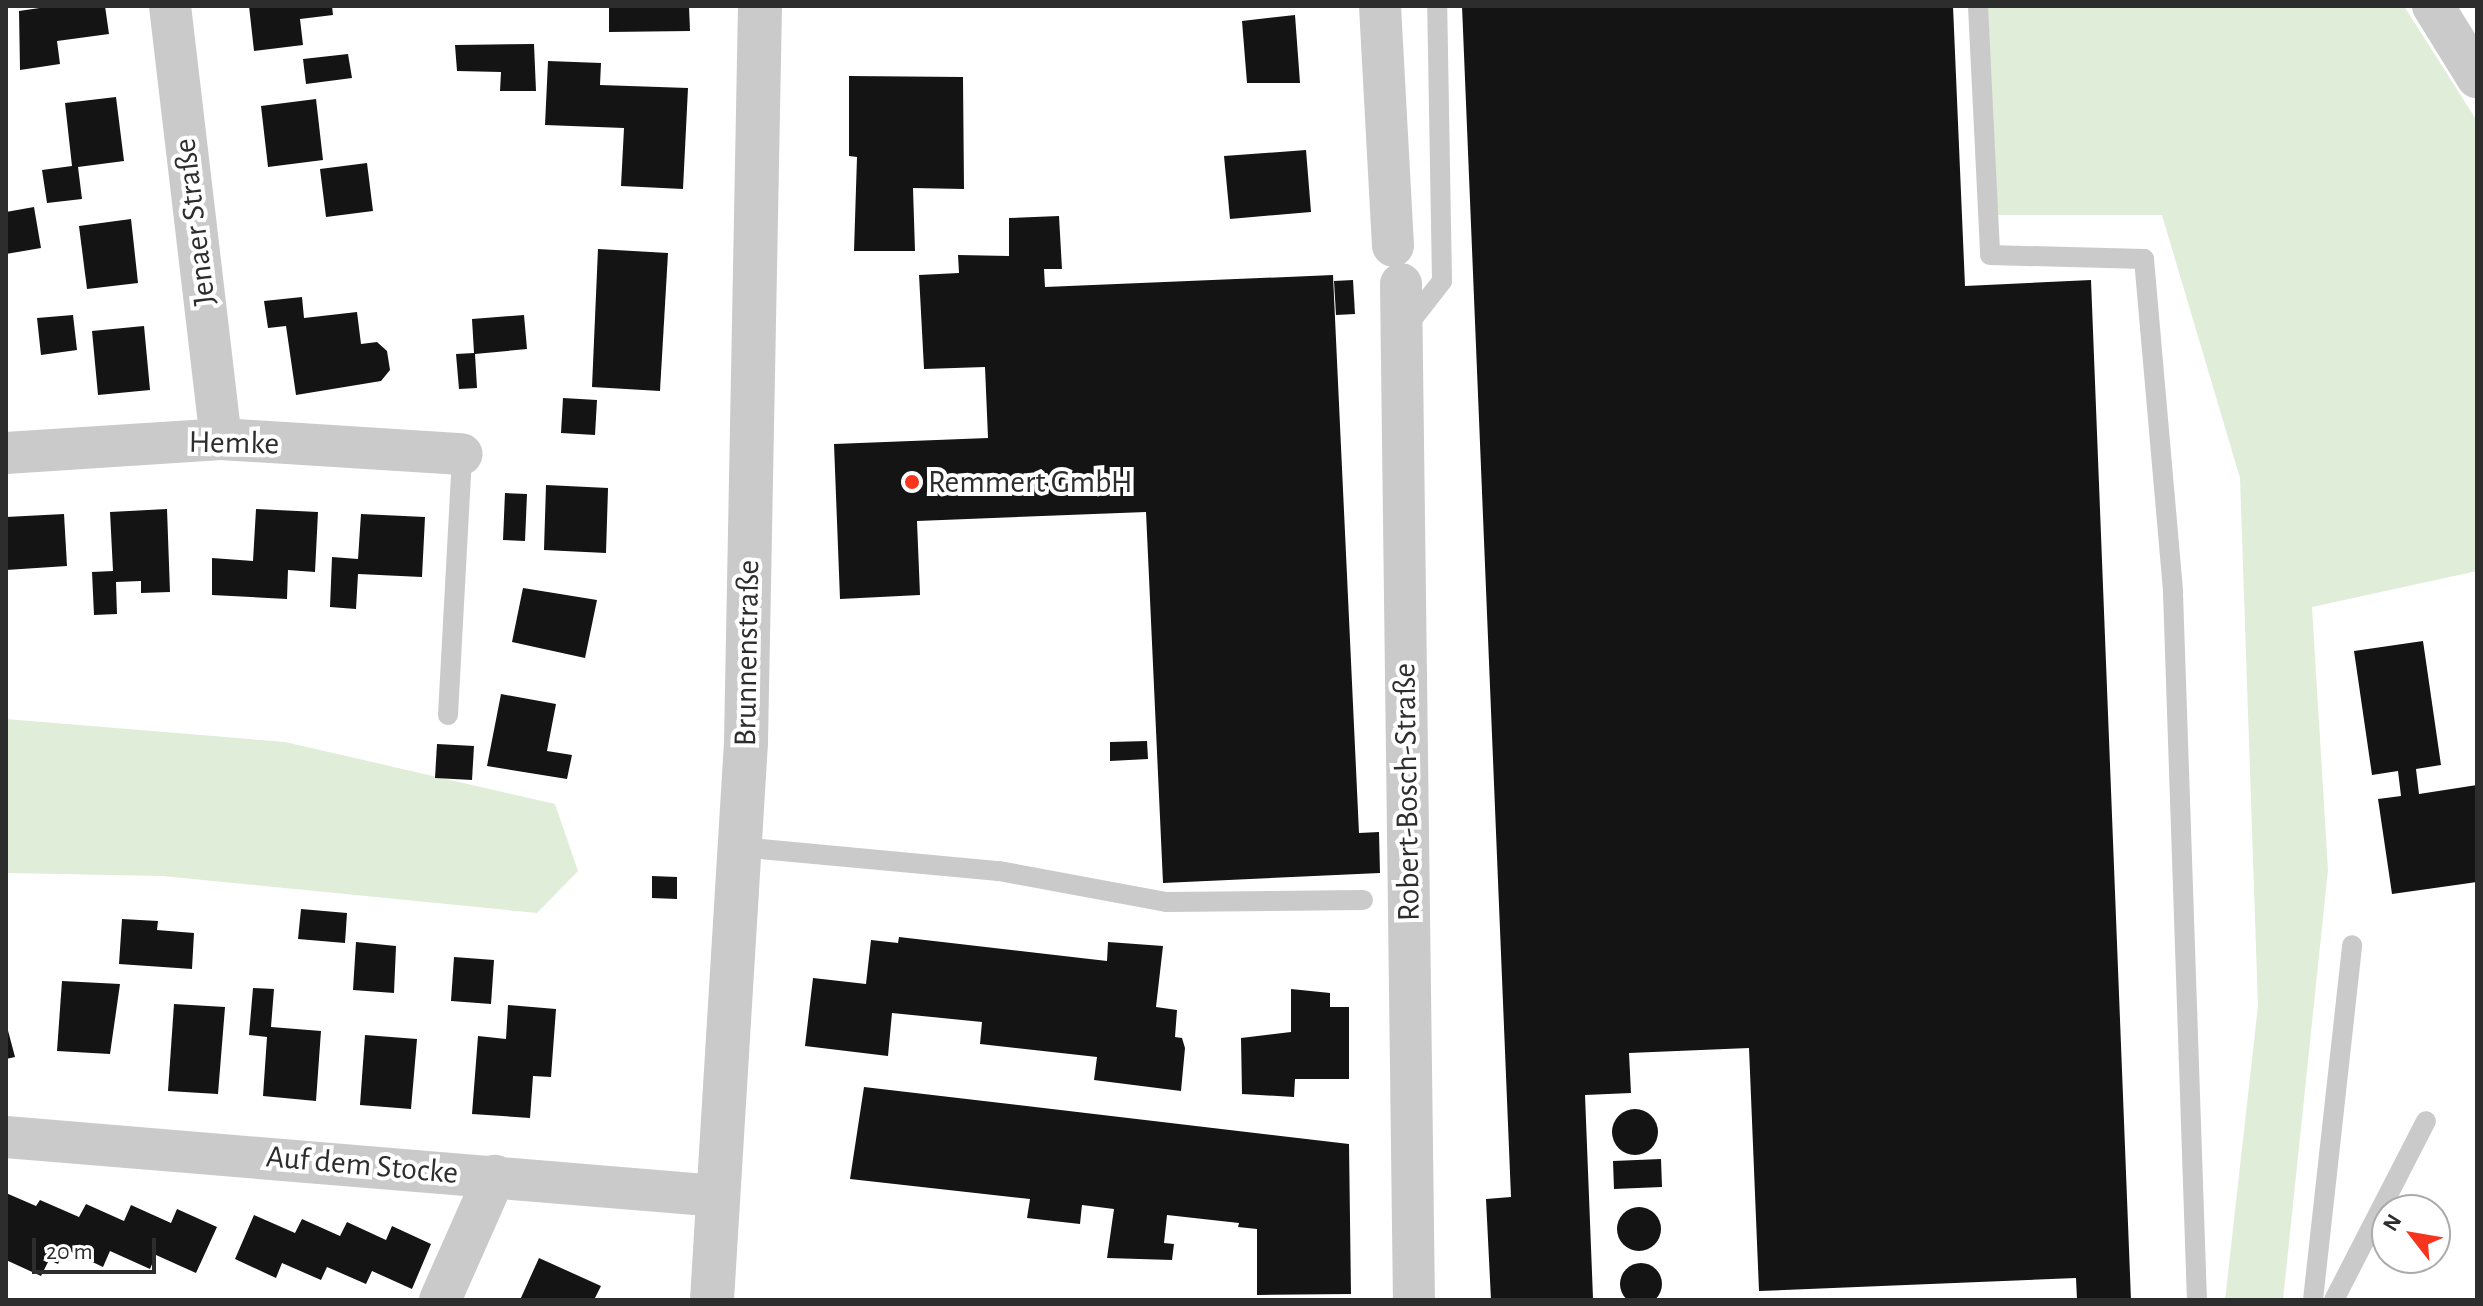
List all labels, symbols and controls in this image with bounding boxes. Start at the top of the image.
street label: Jenaer Straße [166,136,224,308]
street label: Hemke [188,423,280,463]
place label: Remmert GmbH [928,463,1133,501]
marker: Remmert GmbH [903,473,921,491]
street label: Brunnenstraße [726,559,768,747]
street label: Robert-Bosch-Straße [1386,663,1428,921]
street label: Auf dem Stocke [264,1137,460,1193]
north arrow [2371,1194,2451,1274]
text: N [2379,1210,2406,1235]
scale bar [36,1222,160,1272]
text: 20 m [46,1240,93,1264]

